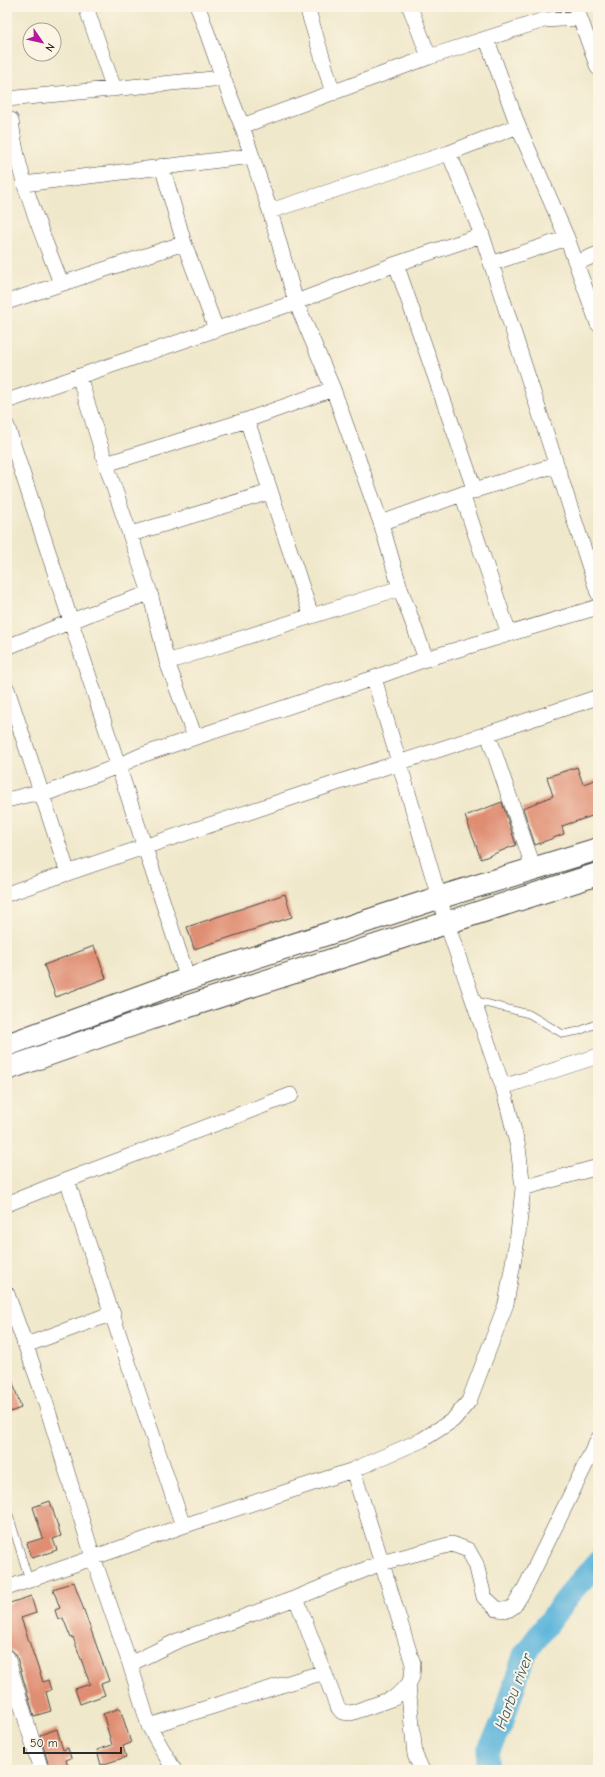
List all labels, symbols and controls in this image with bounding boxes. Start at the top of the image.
north arrow [22,22,62,62]
text: N [42,41,57,54]
water label: Harbu river [491,1650,537,1732]
scale bar [24,1729,121,1755]
text: 50 m [30,1736,58,1750]

